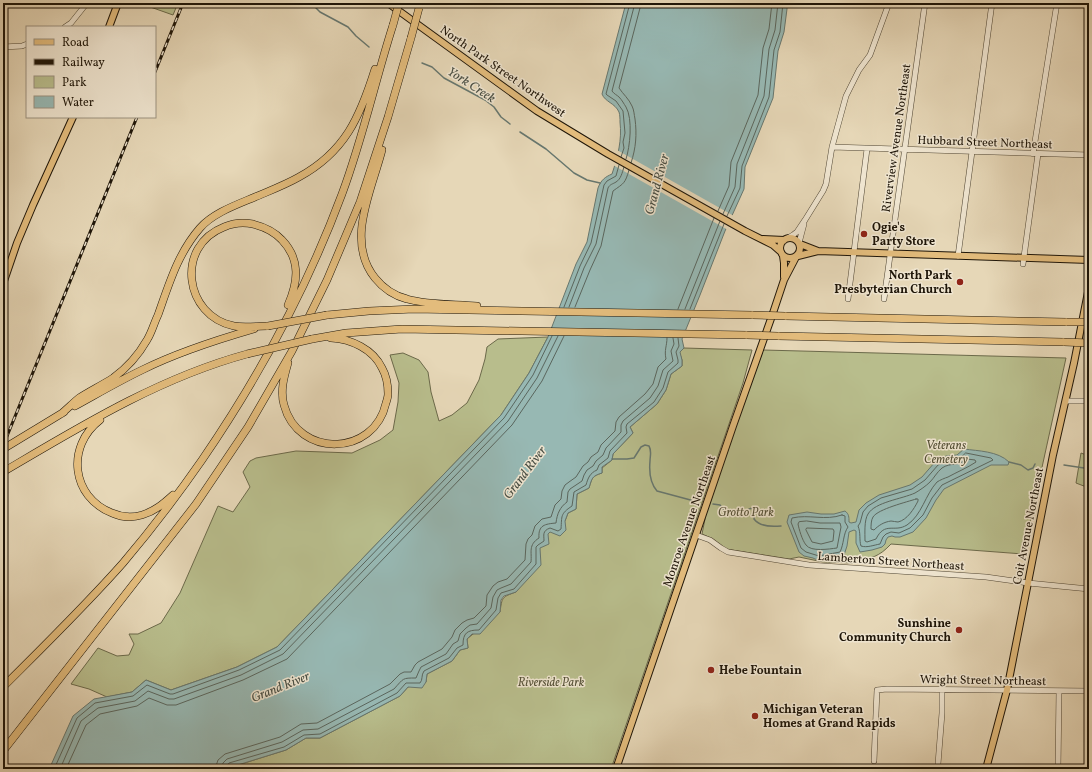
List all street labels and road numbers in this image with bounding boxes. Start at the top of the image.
street label: North Park Street Northwest [436,22,569,121]
street label: Riverview Avenue Northeast [879,63,915,213]
street label: Hubbard Street Northeast [917,133,1053,153]
street label: Monroe Avenue Northeast [660,453,720,589]
street label: Coit Avenue Northeast [1010,466,1048,586]
street label: Lamberton Street Northeast [817,549,965,575]
street label: Wright Street Northeast [920,672,1046,690]

